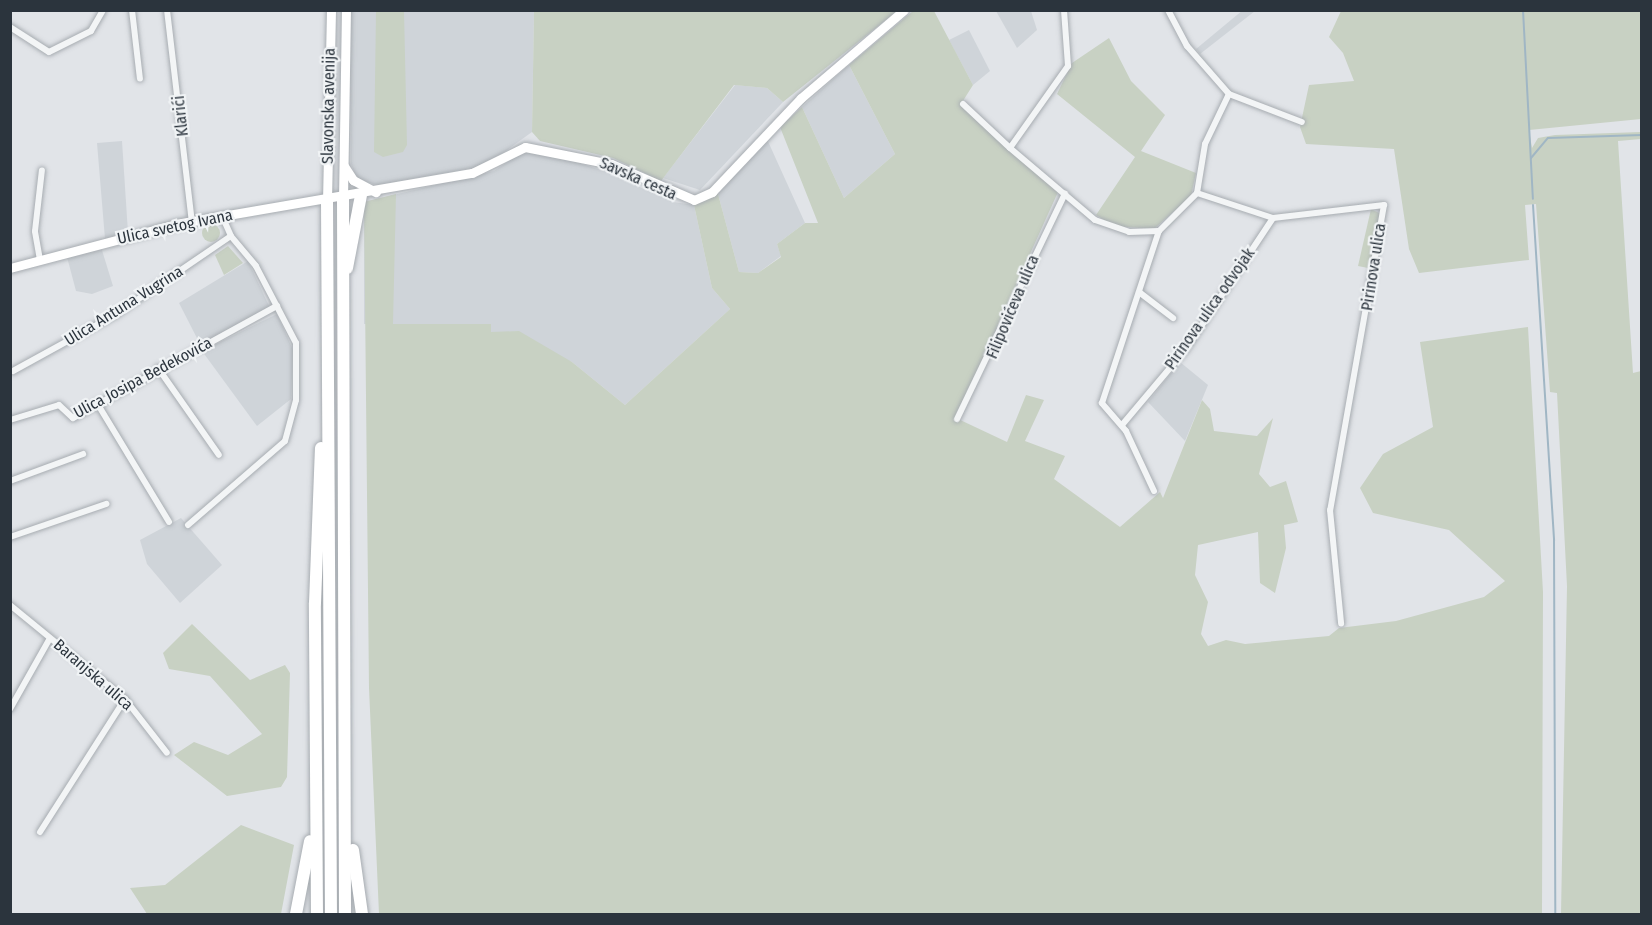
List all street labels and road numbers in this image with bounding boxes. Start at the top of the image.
street label: Slavonska avenija [318,48,340,164]
street label: Klarići [169,95,193,137]
street label: Savska cesta [596,153,680,205]
street label: Ulica svetog Ivana [116,205,234,249]
street label: Pirinova ulica [1358,222,1390,312]
street label: Pirinova ulica odvojak [1161,245,1259,373]
street label: Filipovićeva ulica [983,252,1043,362]
street label: Ulica Antuna Vugrina [61,262,187,350]
street label: Ulica Josipa Bedekovića [70,333,216,423]
street label: Baranjska ulica [49,635,137,715]

